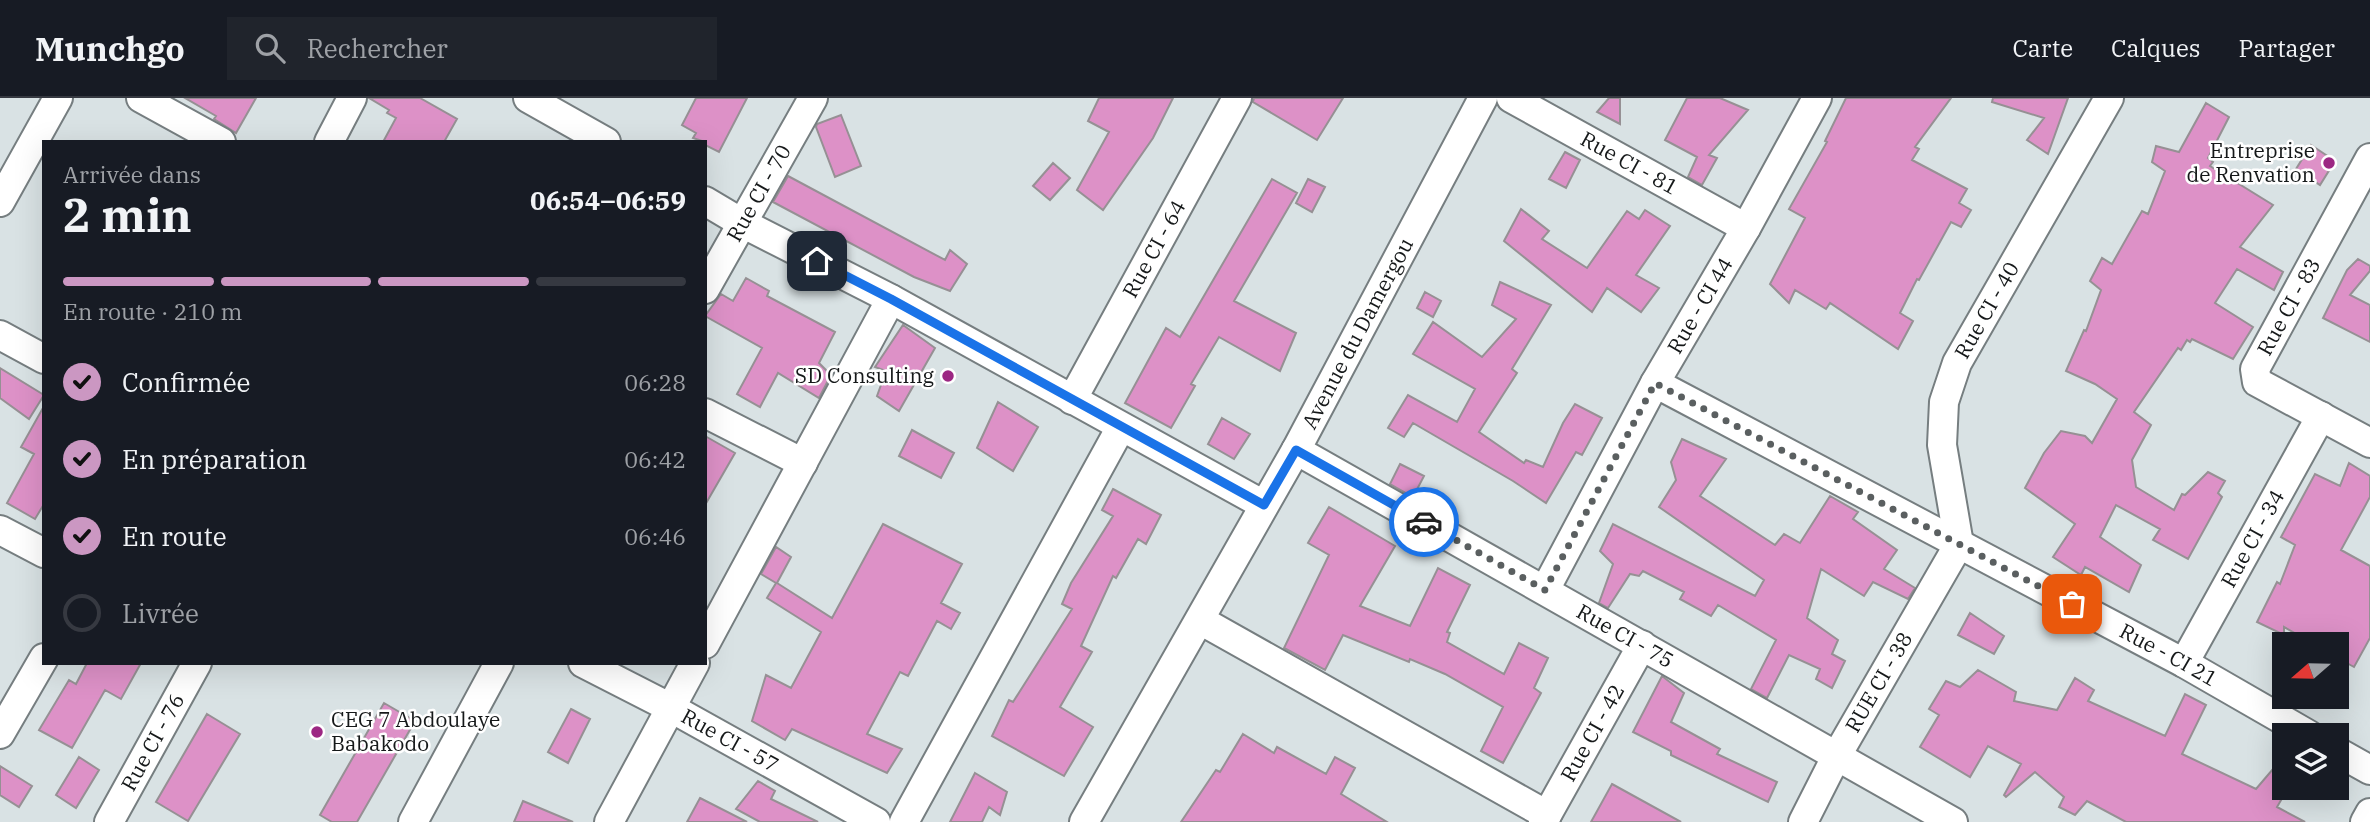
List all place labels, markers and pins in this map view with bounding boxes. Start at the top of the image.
place label: Entreprise de Renvation [2186,136,2315,188]
marker: Entreprise de Renvation [2321,155,2337,171]
pin [787,231,847,291]
place label: SD Consulting [795,361,935,389]
marker: SD Consulting [940,368,956,384]
pin [2042,574,2102,634]
place label: CEG 7 Abdoulaye Babakodo [331,705,500,757]
marker: CEG 7 Abdoulaye Babakodo [309,724,325,740]

